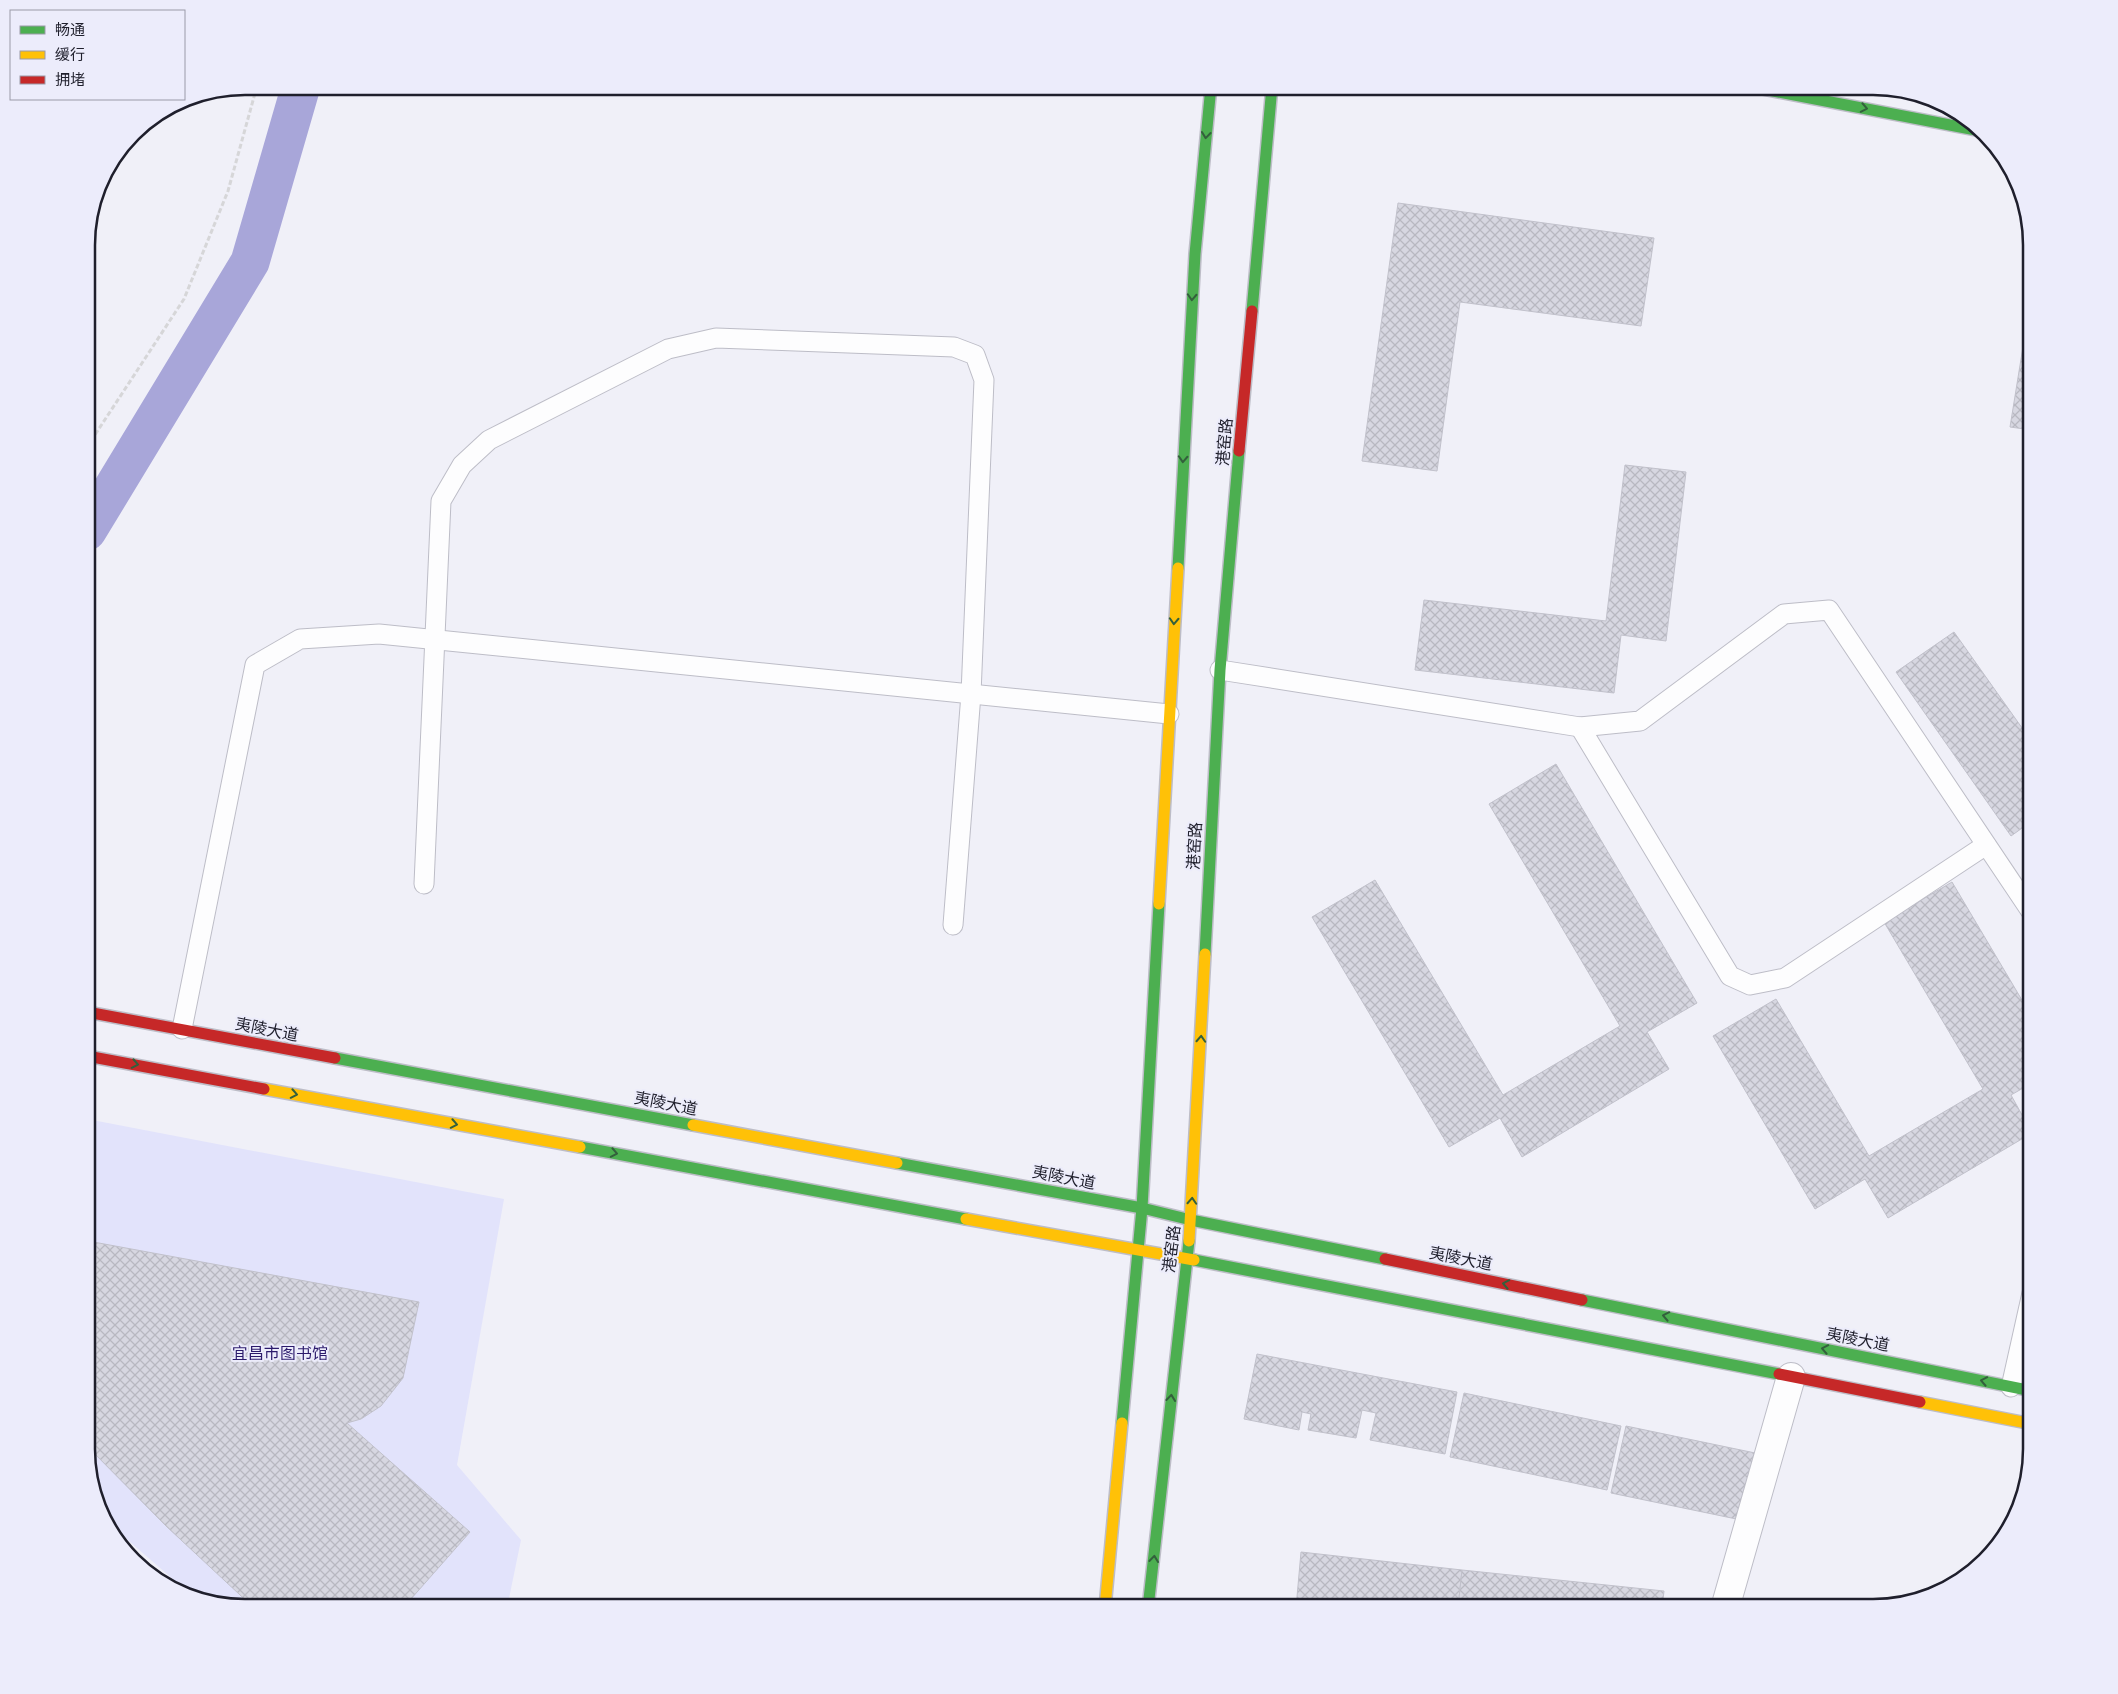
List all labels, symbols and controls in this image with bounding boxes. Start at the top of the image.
legend [10,10,185,100]
text: 畅通 [55,21,85,40]
text: 缓行 [55,46,85,65]
text: 拥堵 [55,71,85,90]
one-way arrow [1859,103,1868,113]
one-way arrow [1201,131,1212,139]
one-way arrow [1187,293,1198,301]
street label: 港窑路 [1214,417,1237,467]
one-way arrow [1178,455,1189,463]
one-way arrow [1169,617,1180,625]
street label: 港窑路 [1185,822,1206,871]
street label: 夷陵大道 [233,1015,300,1046]
one-way arrow [1195,1035,1206,1043]
one-way arrow [130,1059,139,1069]
one-way arrow [290,1089,299,1099]
street label: 夷陵大道 [632,1089,699,1120]
one-way arrow [450,1118,458,1128]
one-way arrow [609,1148,618,1158]
street label: 夷陵大道 [1030,1163,1097,1194]
one-way arrow [1187,1197,1198,1205]
street label: 港窑路 [1160,1224,1185,1274]
street label: 夷陵大道 [1427,1244,1494,1275]
one-way arrow [1502,1279,1511,1290]
one-way arrow [1661,1312,1670,1322]
street label: 夷陵大道 [1824,1325,1891,1356]
one-way arrow [1820,1344,1829,1354]
park label: 宜昌市图书馆 [232,1345,328,1364]
one-way arrow [1980,1376,1988,1387]
one-way arrow [1165,1393,1176,1401]
one-way arrow [1148,1555,1159,1563]

